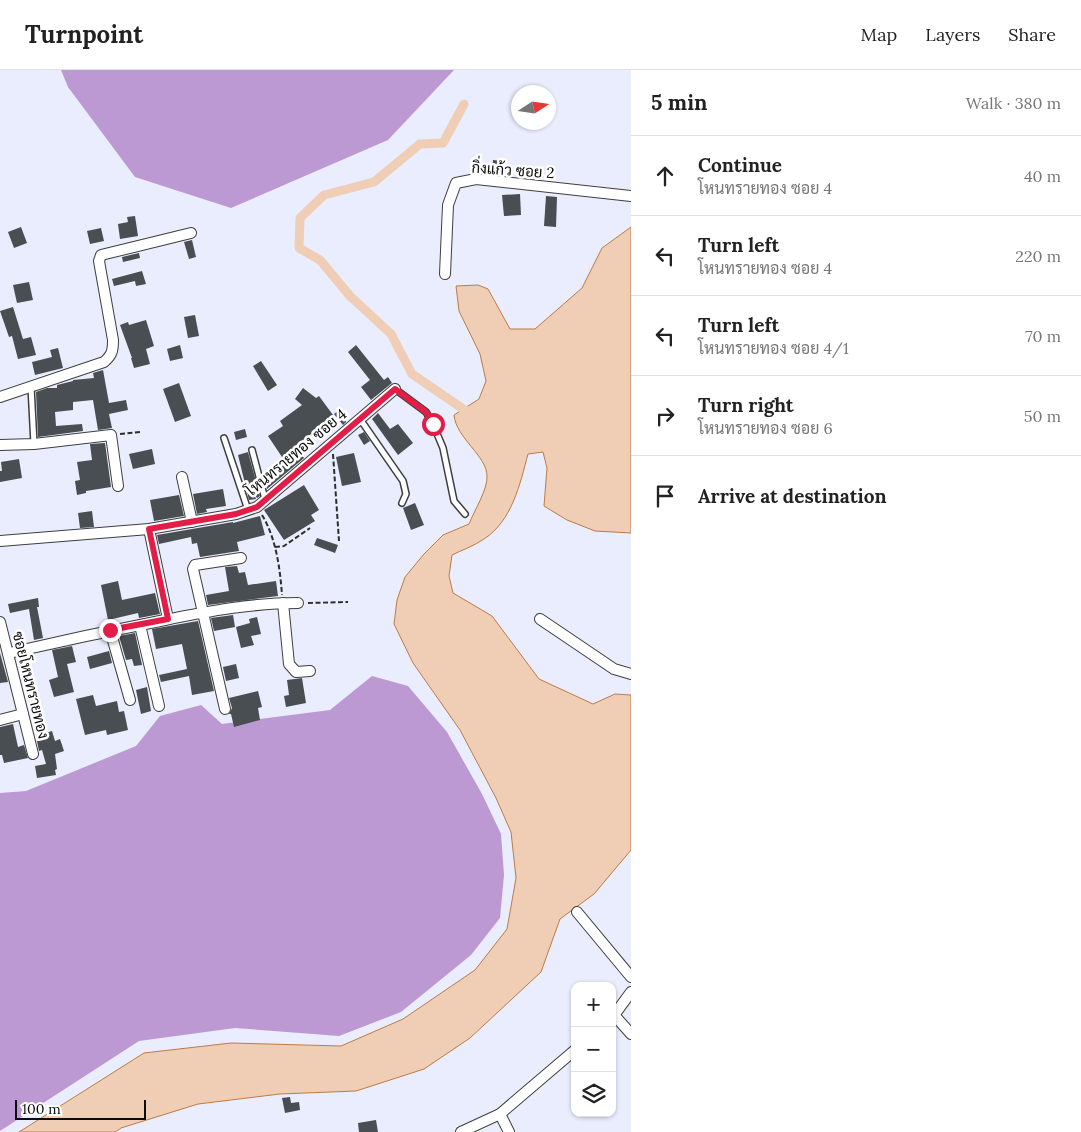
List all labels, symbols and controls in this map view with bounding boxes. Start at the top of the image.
text: Turnpoint [25,19,143,50]
text: Map [861,23,897,46]
text: Layers [925,23,980,46]
text: Share [1008,23,1056,46]
north arrow [511,85,556,130]
text: 5 min [651,89,707,116]
text: Walk · 380 m [966,93,1061,113]
street label: กิ่งแก้ว ซอย 2 [471,153,555,182]
text: Continue [698,153,782,177]
icon: ahead [651,162,679,190]
text: 40 m [1024,166,1061,186]
text: โหนทรายทอง ซอย 4 [698,178,832,198]
text: Turn left [698,233,779,257]
icon: left [651,242,679,270]
text: 220 m [1015,246,1061,266]
text: โหนทรายทอง ซอย 4 [698,258,832,278]
text: Turn left [698,313,779,337]
icon: left [651,322,679,350]
text: 70 m [1025,326,1061,346]
text: โหนทรายทอง ซอย 4/1 [698,338,849,358]
text: Turn right [698,393,794,417]
icon: right [651,402,679,430]
street label: โหนทรายทอง ซอย 4 [241,404,350,500]
text: 50 m [1024,406,1061,426]
route start [422,413,445,436]
text: โหนทรายทอง ซอย 6 [698,418,833,438]
icon: arrive [651,482,679,510]
text: Arrive at destination [698,484,887,508]
route end [99,619,122,642]
street label: ซอยโหนทรายทอง [8,629,54,741]
map controls [571,982,616,1117]
button: + [571,982,616,1027]
button: − [571,1027,616,1072]
button: layers [571,1072,616,1117]
scale bar [15,1097,146,1120]
text: 100 m [22,1100,61,1118]

